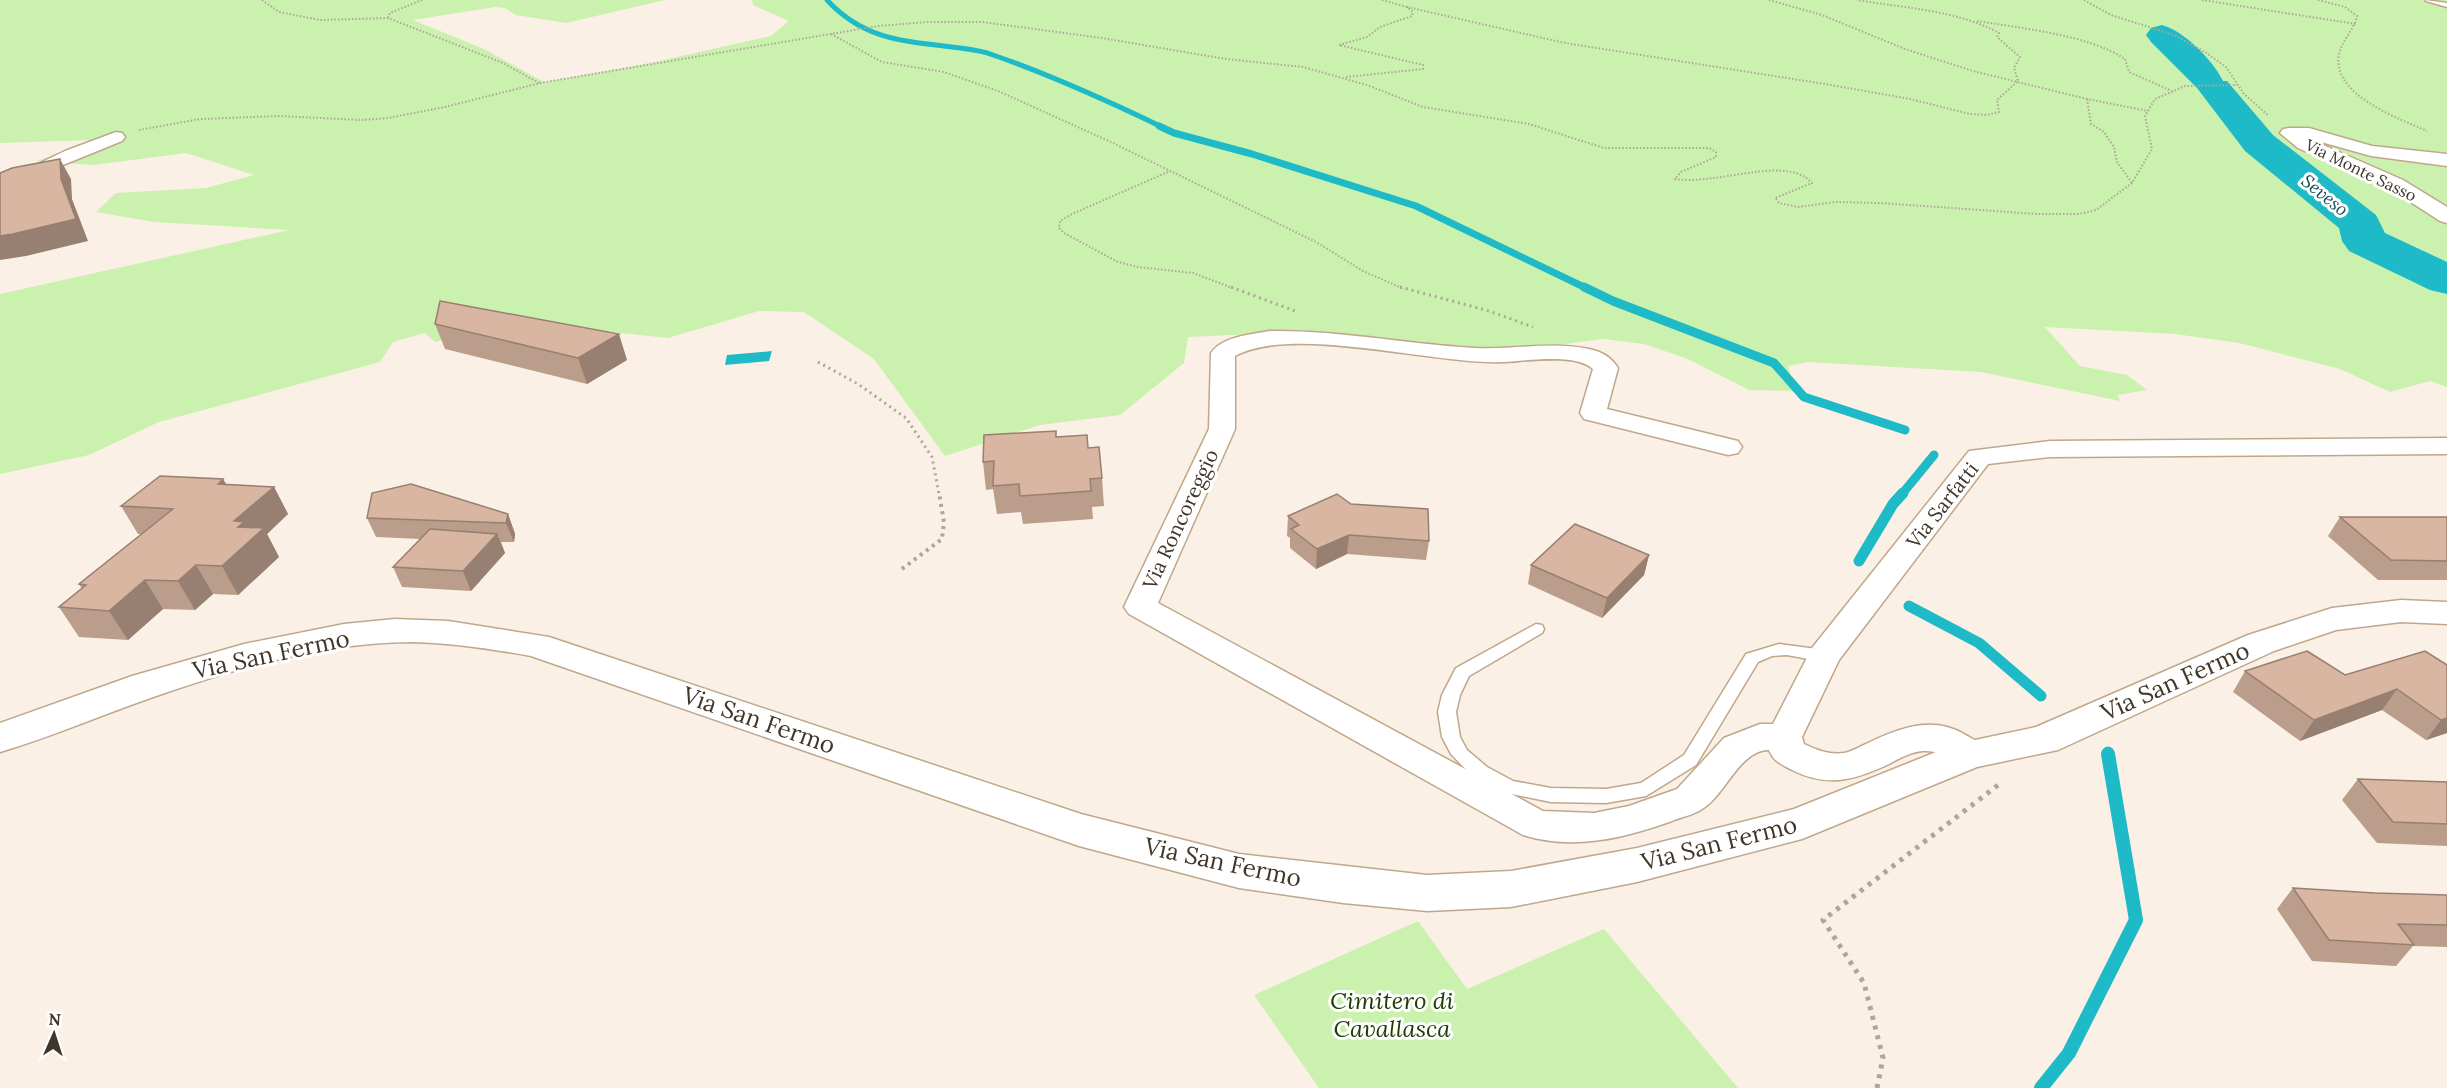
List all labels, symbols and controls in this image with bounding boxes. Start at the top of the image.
street label: Via Monte Sasso [2301,134,2420,206]
water label: Seveso [2297,169,2353,221]
street label: Via Roncoreggio [1136,445,1223,594]
street label: Via Sarfatti [1900,457,1983,554]
street label: Via San Fermo [189,622,352,686]
street label: Via San Fermo [2095,634,2254,728]
street label: Via San Fermo [678,679,839,761]
street label: Via San Fermo [1637,809,1800,878]
street label: Via San Fermo [1141,830,1304,894]
park label: Cimitero di Cavallasca [1330,985,1454,1044]
north arrow [24,1004,84,1064]
text: N [48,1009,61,1029]

